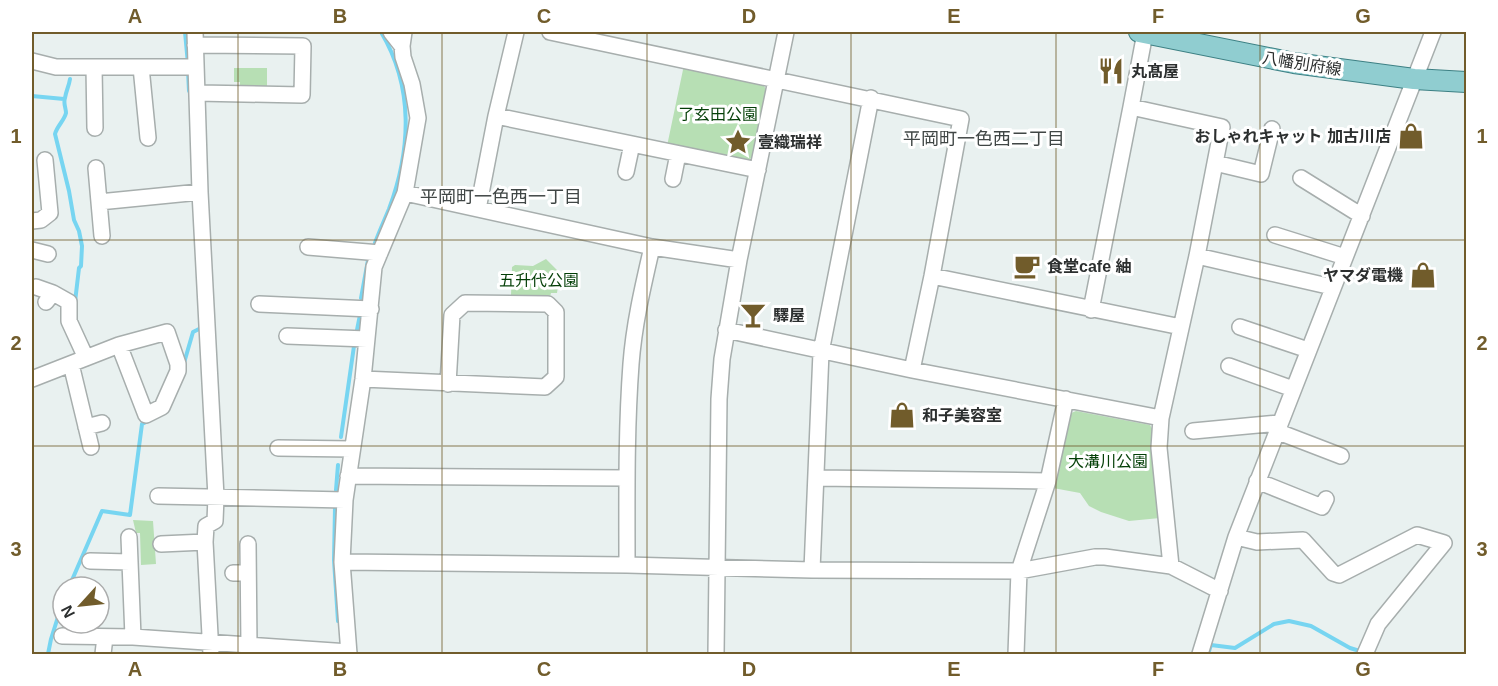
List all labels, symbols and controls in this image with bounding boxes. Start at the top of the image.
text: A [128,5,142,27]
text: B [333,5,347,27]
text: C [537,5,551,27]
text: D [742,5,756,27]
text: E [947,5,961,27]
text: F [1152,5,1164,27]
text: G [1355,5,1371,27]
street label: 八幡別府線 [1261,49,1343,78]
restaurant icon: 丸髙屋 [1096,56,1126,86]
place label: 丸髙屋 [1131,63,1179,80]
park label: 了玄田公園 [678,106,758,123]
shop icon: おしゃれキャット 加古川店 [1396,121,1426,151]
text: 1 [10,125,22,147]
text: 1 [1476,125,1488,147]
place icon: 壹織瑞祥 [723,127,753,157]
place label: おしゃれキャット 加古川店 [1195,128,1391,145]
district label: 平岡町一色西二丁目 [903,129,1065,149]
place label: 壹織瑞祥 [758,134,822,151]
district label: 平岡町一色西一丁目 [420,187,582,207]
cafe icon: 食堂cafe 紬 [1012,251,1042,281]
place label: 食堂cafe 紬 [1047,258,1131,275]
shop icon: ヤマダ電機 [1408,260,1438,290]
place label: ヤマダ電機 [1323,266,1403,284]
park label: 五升代公園 [499,272,579,289]
bar icon: 驛屋 [738,300,768,330]
place label: 驛屋 [773,307,805,324]
text: 2 [10,332,22,354]
text: 2 [1476,332,1488,354]
shop icon: 和子美容室 [887,400,917,430]
place label: 和子美容室 [922,407,1002,424]
park label: 大溝川公園 [1068,453,1148,470]
text: 3 [10,538,22,560]
text: 3 [1476,538,1488,560]
north arrow [51,575,111,635]
text: N [58,603,78,621]
text: A [128,658,142,680]
text: B [333,658,347,680]
text: C [537,658,551,680]
text: D [742,658,756,680]
text: E [947,658,961,680]
text: F [1152,658,1164,680]
text: G [1355,658,1371,680]

